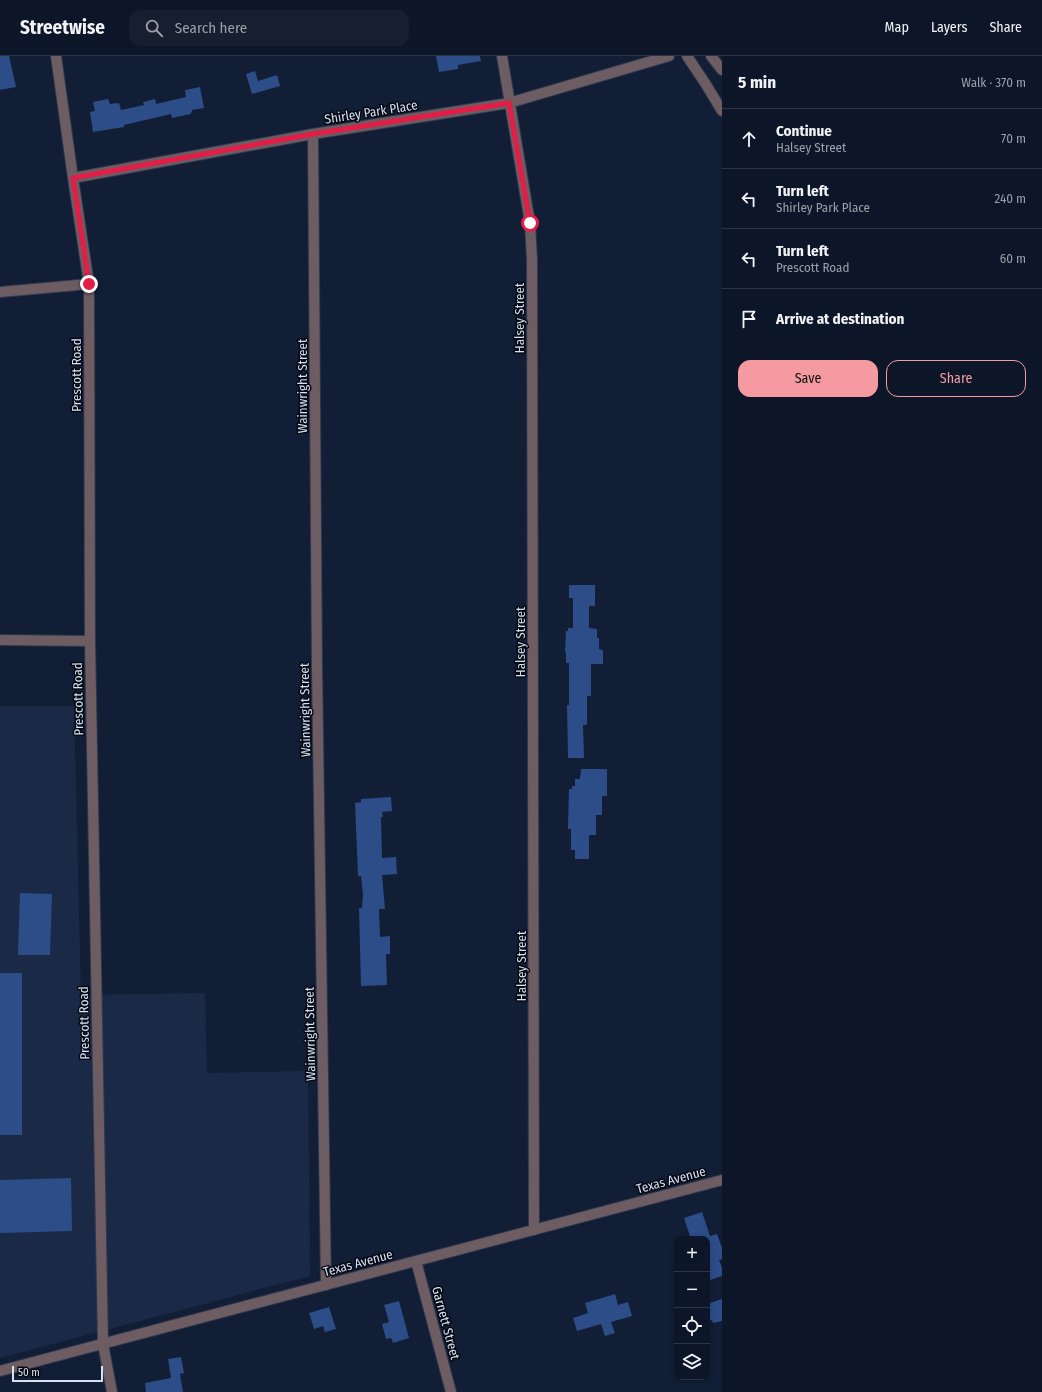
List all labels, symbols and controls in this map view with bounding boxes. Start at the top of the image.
search box [129,10,409,46]
text: Streetwise [20,16,105,39]
icon: search [143,17,165,39]
text: Search here [175,19,247,37]
text: Map [885,19,909,36]
text: Layers [931,19,967,36]
text: Share [989,19,1022,36]
text: 5 min [738,72,776,93]
text: Walk · 370 m [961,75,1026,90]
street label: Shirley Park Place [323,97,419,127]
text: Continue [776,122,832,140]
icon: ahead [738,128,760,150]
text: 70 m [1001,131,1026,146]
text: Halsey Street [776,140,846,155]
text: Turn left [776,182,829,200]
icon: left [738,188,760,210]
text: 240 m [994,191,1026,206]
text: Shirley Park Place [776,200,870,215]
route start [521,214,539,232]
text: Turn left [776,242,829,260]
icon: left [738,248,760,270]
text: 60 m [1000,251,1026,266]
text: Prescott Road [776,260,849,275]
route end [80,275,98,293]
street label: Halsey Street [512,282,527,353]
icon: arrive [738,308,760,330]
text: Arrive at destination [776,310,904,328]
street label: Prescott Road [69,338,84,412]
street label: Wainwright Street [295,338,310,433]
button: Save [738,360,878,397]
button: Share [886,360,1026,397]
street label: Halsey Street [513,606,528,677]
street label: Prescott Road [70,662,86,736]
street label: Wainwright Street [297,662,313,757]
street label: Halsey Street [514,930,529,1001]
street label: Prescott Road [76,986,92,1060]
street label: Wainwright Street [302,986,318,1081]
street label: Texas Avenue [635,1164,707,1196]
map controls [674,1236,710,1380]
button: + [674,1236,710,1272]
street label: Texas Avenue [322,1247,394,1279]
button: − [674,1272,710,1308]
street label: Garnett Street [429,1285,463,1362]
button: locate [674,1308,710,1344]
button: layers [674,1344,710,1380]
scale bar [12,1364,103,1383]
text: 50 m [18,1366,40,1379]

